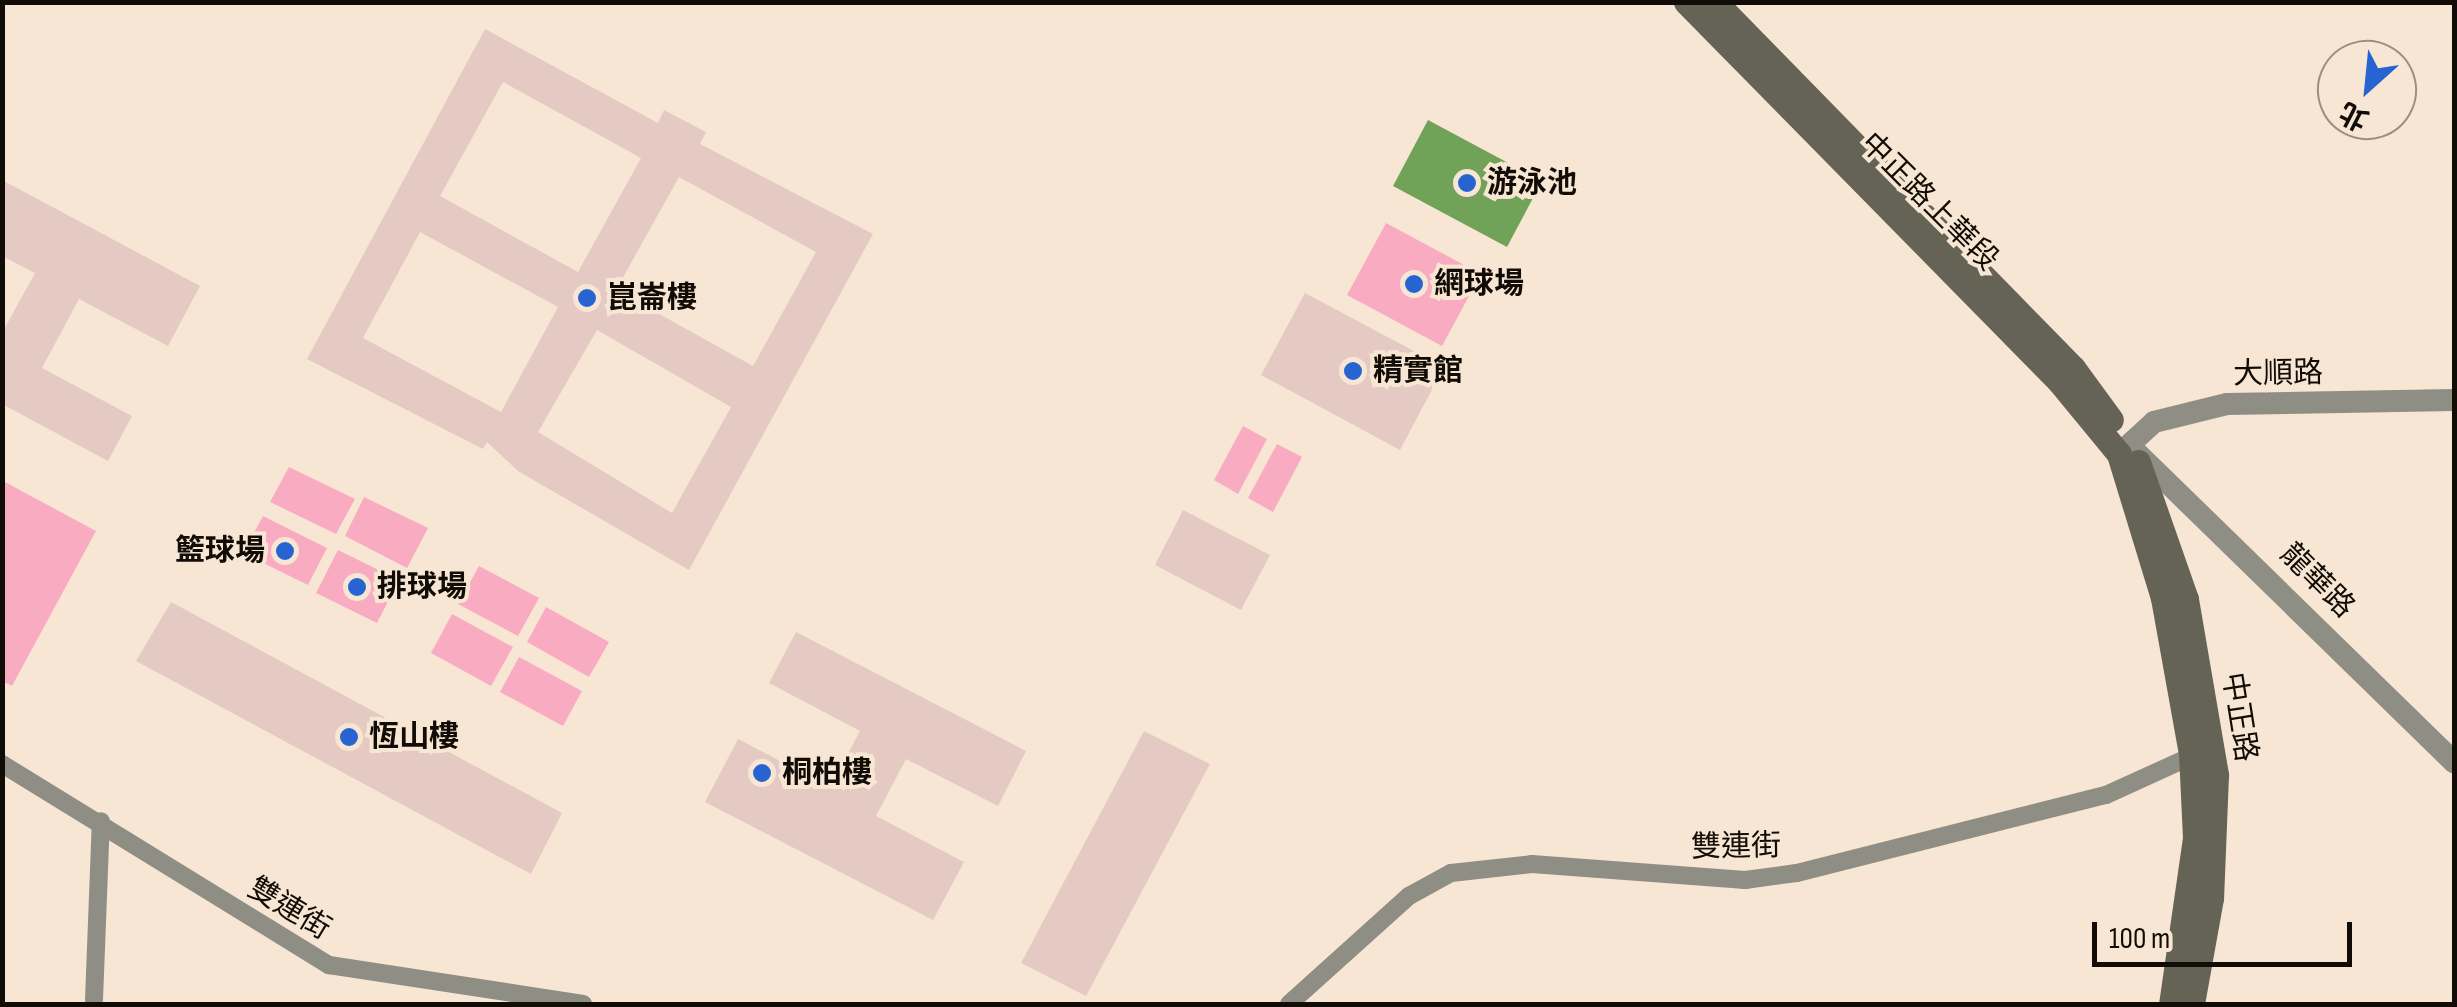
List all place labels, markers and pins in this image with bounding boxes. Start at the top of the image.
place label: 游泳池 [1487,165,1577,201]
marker: 游泳池 [1456,172,1478,194]
place label: 網球場 [1434,266,1524,302]
marker: 網球場 [1403,273,1425,295]
place label: 崑崙樓 [607,280,697,316]
marker: 崑崙樓 [576,287,598,309]
place label: 精實館 [1373,353,1463,389]
marker: 精實館 [1342,360,1364,382]
place label: 籃球場 [175,533,265,569]
marker: 籃球場 [274,540,296,562]
place label: 排球場 [377,569,467,605]
marker: 排球場 [346,576,368,598]
place label: 恆山樓 [369,719,459,755]
marker: 恆山樓 [338,726,360,748]
place label: 桐柏樓 [782,755,872,791]
marker: 桐柏樓 [751,762,773,784]

